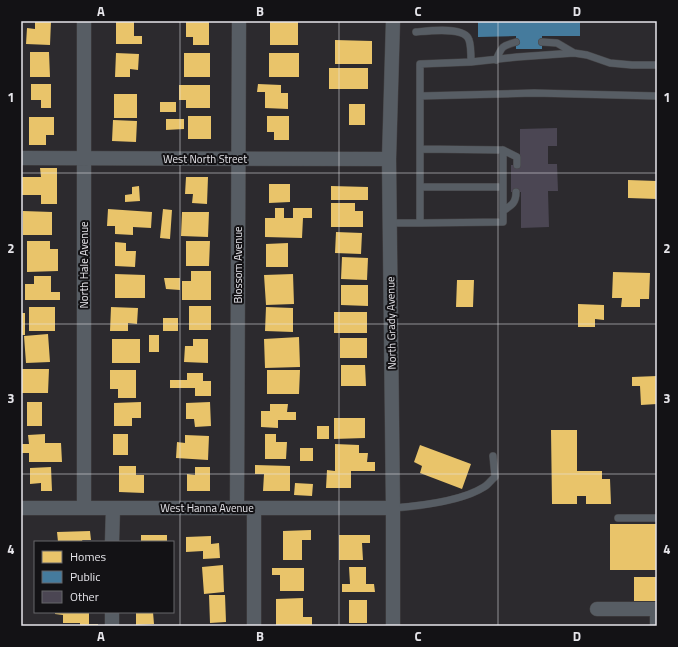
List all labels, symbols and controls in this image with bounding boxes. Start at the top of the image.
text: A [97,1,105,21]
text: B [256,1,264,21]
text: C [414,1,422,21]
text: D [573,1,581,21]
text: 1 [7,87,15,107]
text: 1 [663,87,671,107]
street label: West North Street [163,151,247,167]
street label: North Hale Avenue [76,221,92,309]
street label: Blossom Avenue [230,226,246,304]
text: 2 [7,238,15,258]
text: 2 [663,238,671,258]
street label: North Grady Avenue [382,276,400,370]
text: 3 [7,388,15,408]
text: 3 [663,388,671,408]
street label: West Hanna Avenue [160,500,254,516]
text: 4 [7,539,15,559]
text: 4 [663,539,671,559]
legend [34,541,174,613]
text: Homes [70,547,106,566]
text: Public [70,567,100,586]
text: Other [70,587,99,606]
text: A [97,626,105,646]
text: B [256,626,264,646]
text: C [414,626,422,646]
text: D [573,626,581,646]

